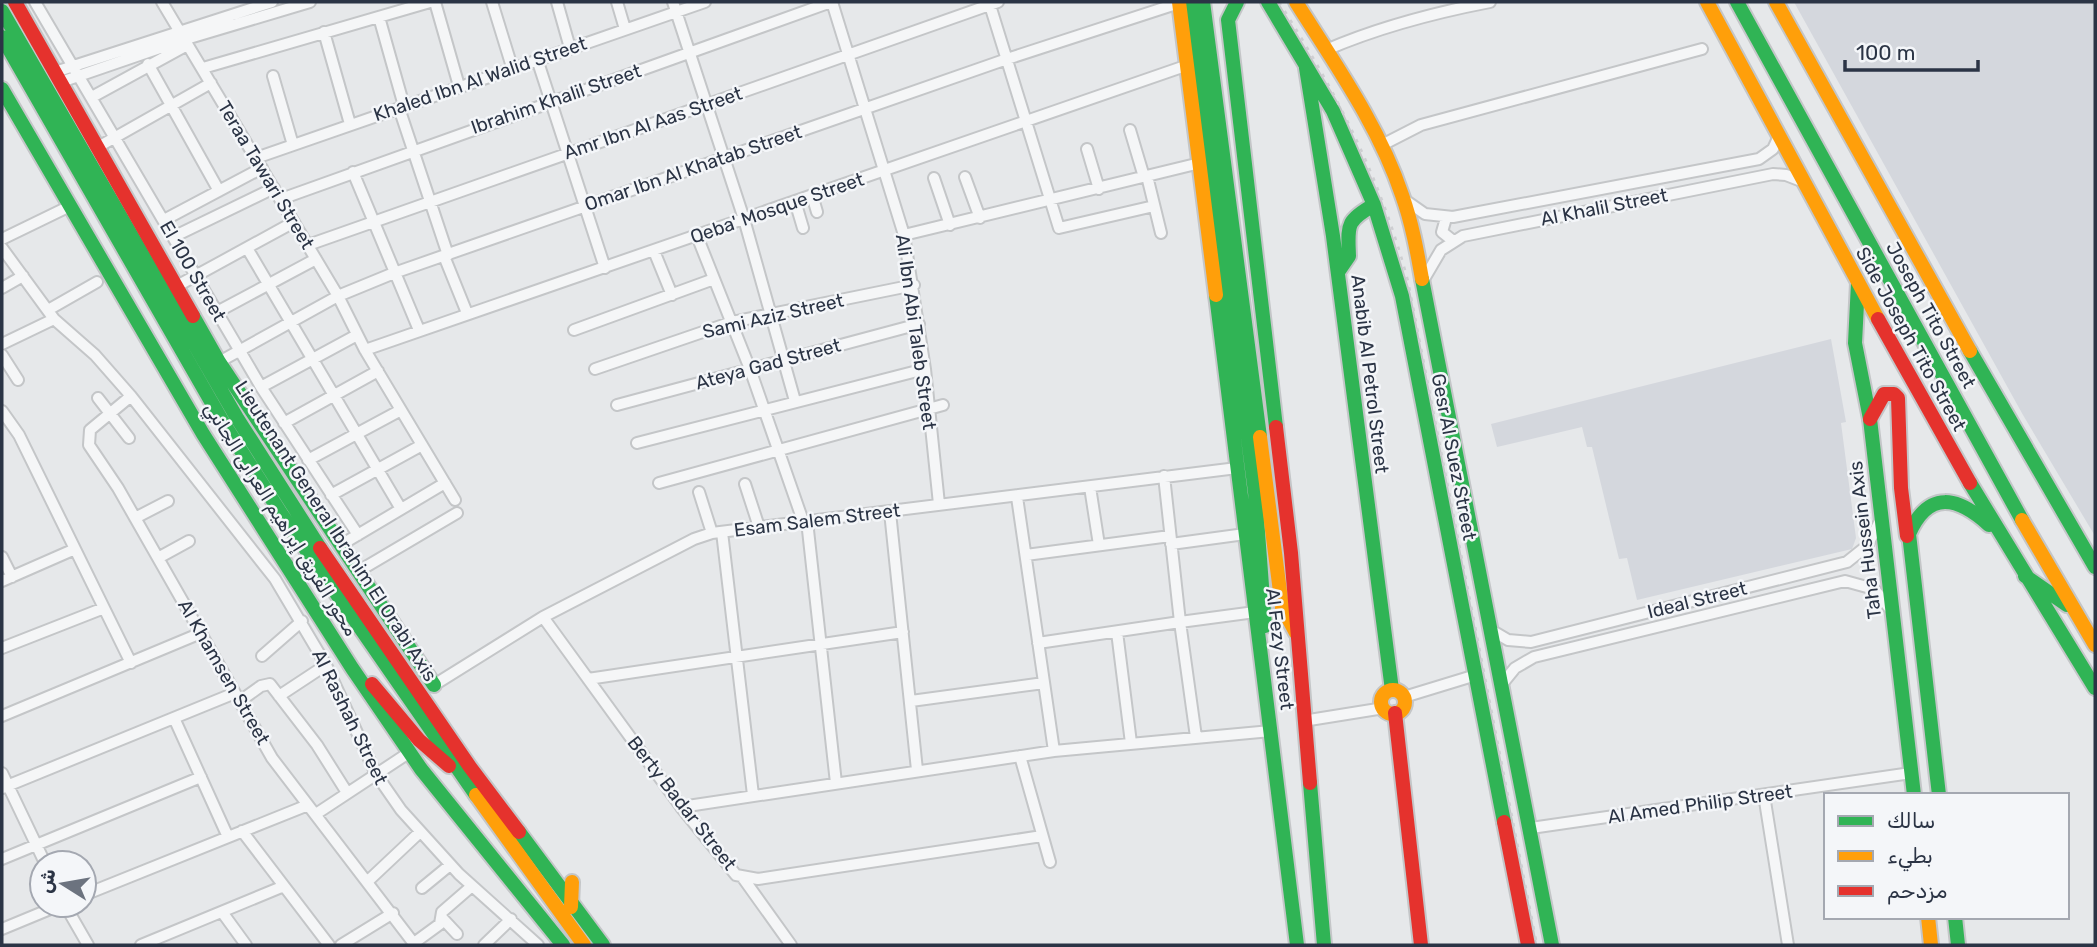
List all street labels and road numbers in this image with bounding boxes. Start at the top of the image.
street label: Khaled Ibn Al Walid Street [370,31,590,126]
street label: Ibrahim Khalil Street [468,59,645,139]
street label: Amr Ibn Al Aas Street [561,81,746,164]
street label: Teraa Tawari Street [213,97,320,254]
street label: Omar Ibn Al Khatab Street [581,120,805,216]
street label: Qeba' Mosque Street [687,167,867,249]
street label: Al Khalil Street [1539,183,1670,231]
street label: El 100 Street [155,216,231,326]
street label: Ali Ibn Abi Taleb Street [891,233,941,432]
street label: Joseph Tito Street [1881,238,1981,393]
street label: Side Joseph Tito Street [1851,243,1971,436]
street label: Anabib Al Petrol Street [1346,273,1394,475]
street label: Sami Aziz Street [700,288,846,343]
street label: Ateya Gad Street [693,333,844,394]
street label: Gesr Al Suez Street [1427,372,1482,543]
street label: Lieutenant General Ibrahim El Orabi Axis [230,376,442,686]
street label: محور الفريق إبراهيم العرابى الجانبي [197,398,363,642]
street label: Taha Hussein Axis [1844,460,1886,620]
street label: Esam Salem Street [733,498,902,542]
street label: Ideal Street [1645,576,1750,623]
street label: Al Fezy Street [1261,587,1299,712]
street label: Al Khamsen Street [173,595,275,749]
street label: Al Rashah Street [307,646,393,789]
street label: Berty Badar Street [622,731,742,875]
street label: Al Amed Philip Street [1606,780,1794,828]

